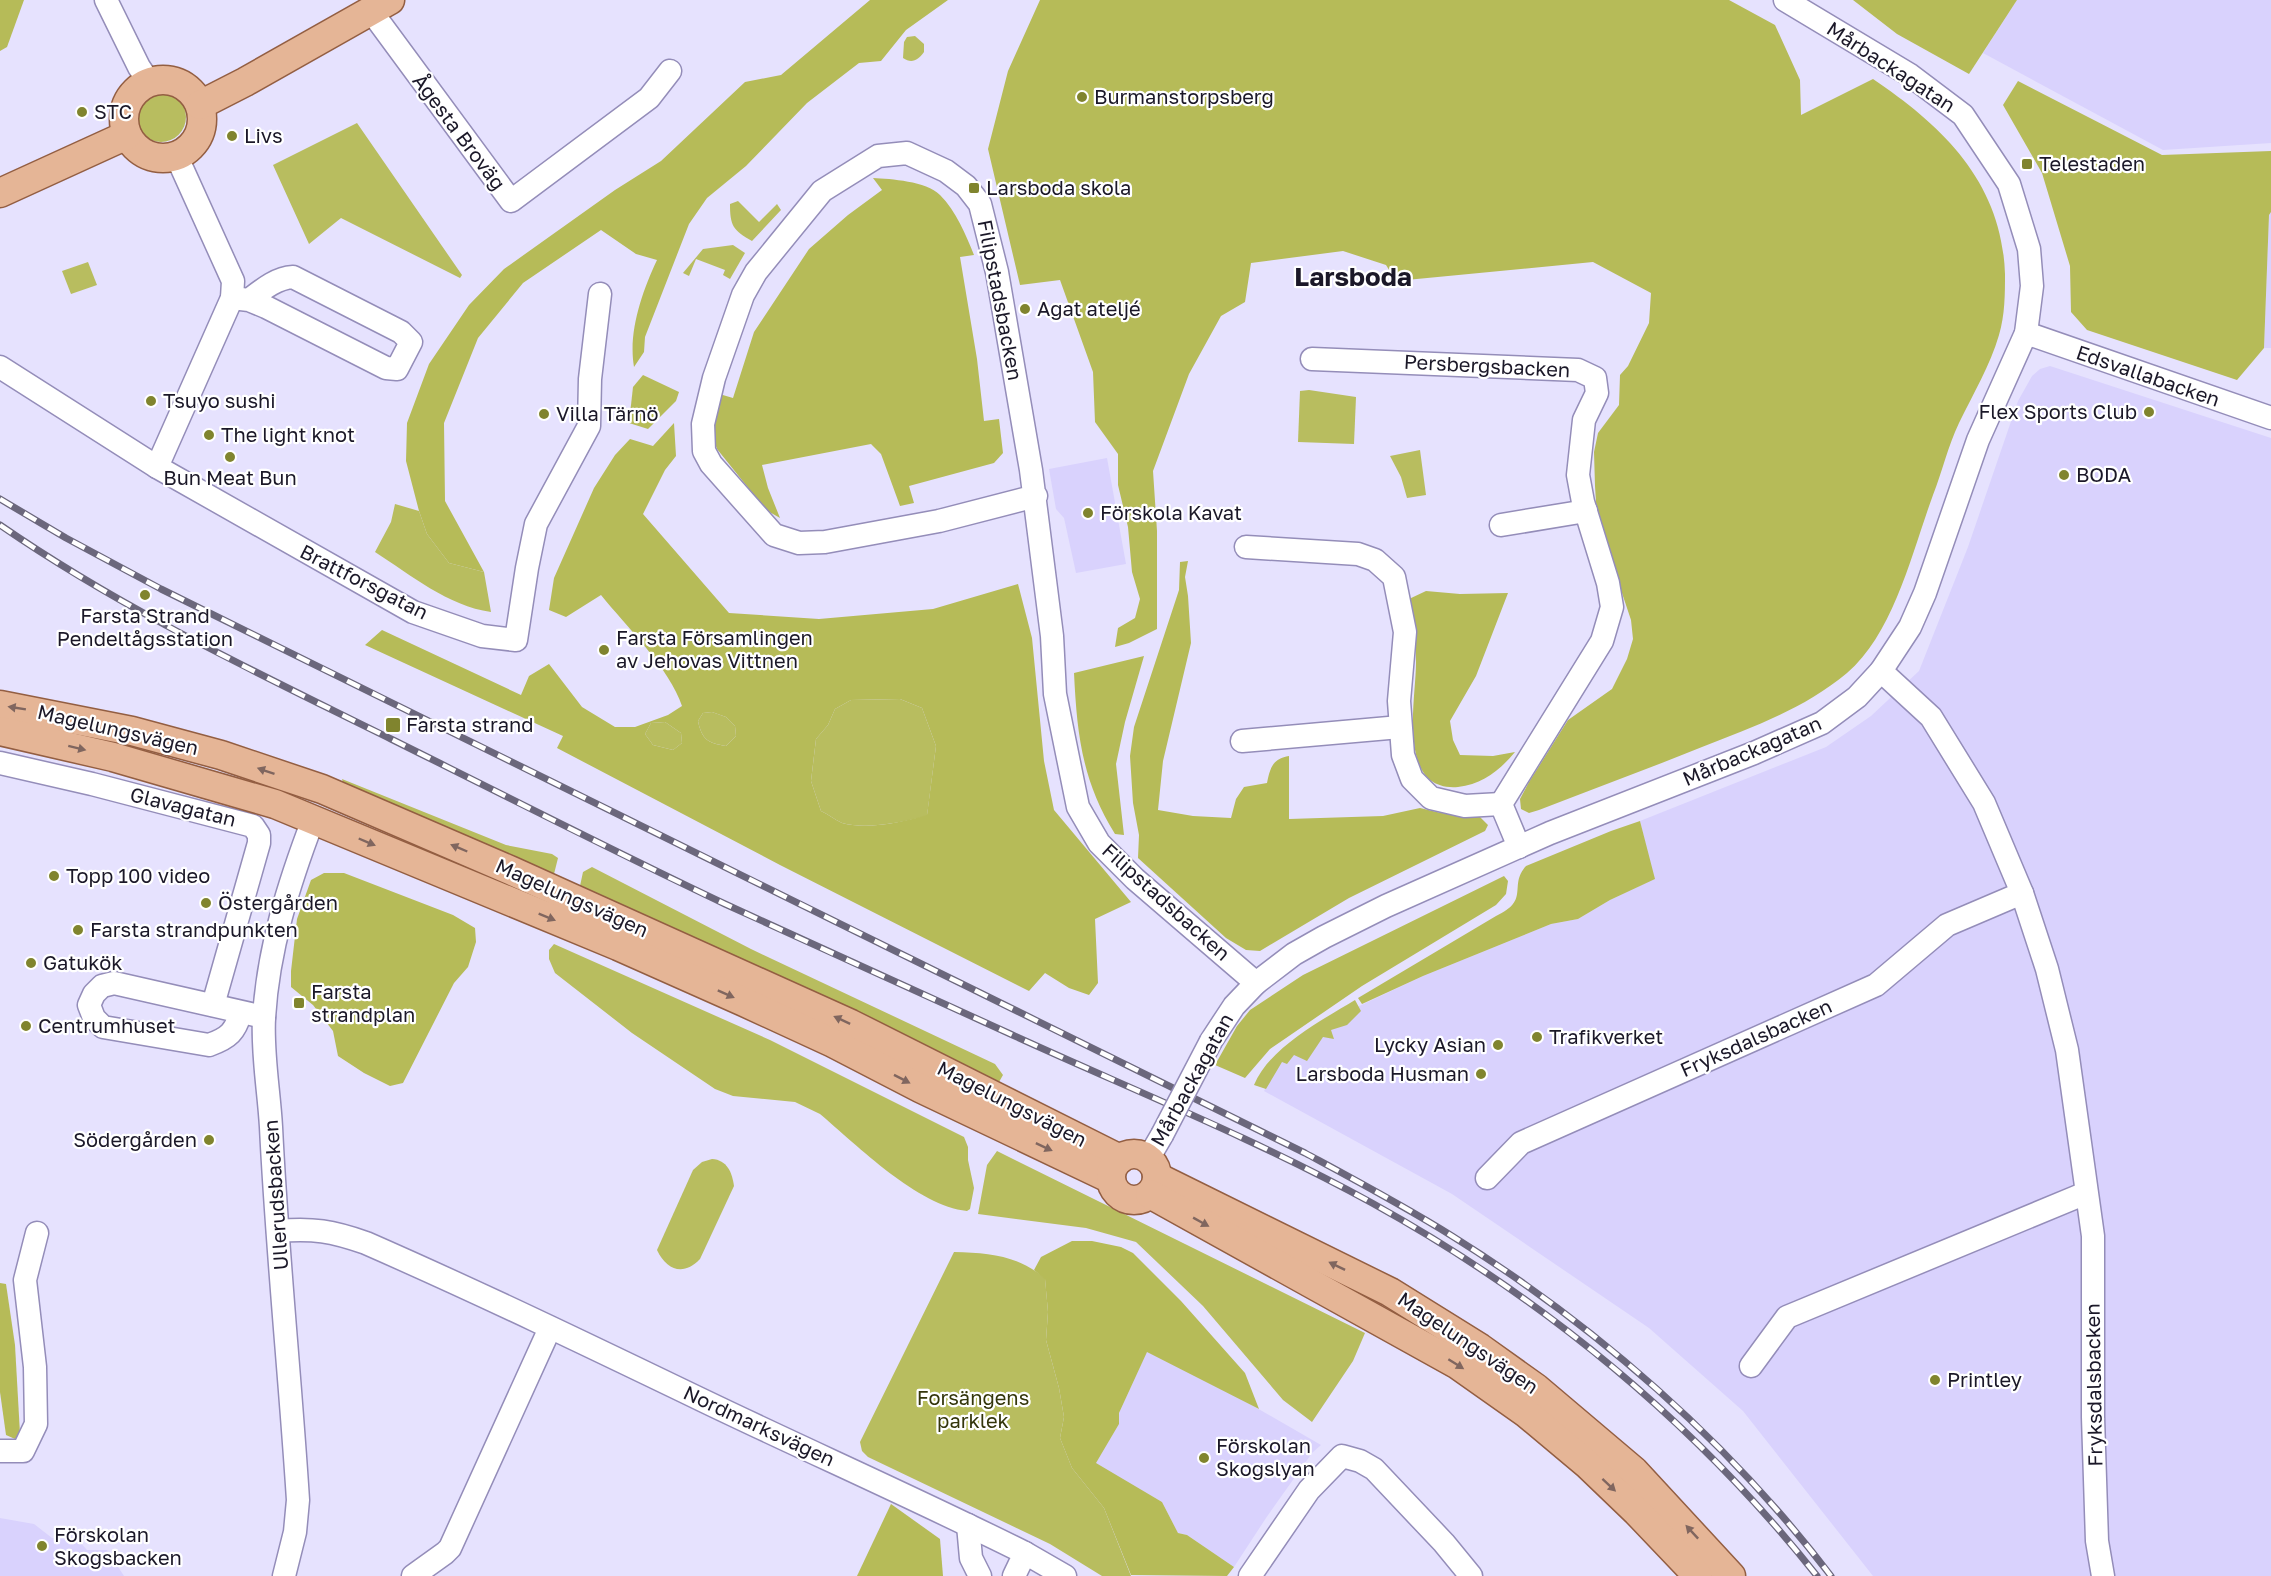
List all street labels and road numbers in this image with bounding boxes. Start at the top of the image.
street label: Mårbackagatan [1823,16,1960,117]
street label: Ågesta Broväg [408,69,511,194]
street label: Filipstadsbacken [974,217,1028,382]
street label: Edsvallabacken [2073,339,2223,411]
street label: Persbergsbacken [1403,349,1571,381]
street label: Brattforsgatan [296,539,432,624]
street label: Magelungsvägen [35,699,201,759]
street label: Mårbackagatan [1679,710,1825,790]
street label: Glavagatan [128,781,239,831]
street label: Filipstadsbacken [1098,838,1235,965]
street label: Magelungsvägen [492,853,652,941]
street label: Fryksdalsbacken [1676,993,1835,1081]
street label: Mårbackagatan [1145,1009,1238,1150]
street label: Magelungsvägen [934,1055,1091,1151]
street label: Ullerudsbacken [258,1119,292,1271]
street label: Magelungsvägen [1394,1286,1543,1398]
street label: Fryksdalsbacken [2080,1303,2106,1467]
street label: Nordmarksvägen [680,1380,839,1471]

